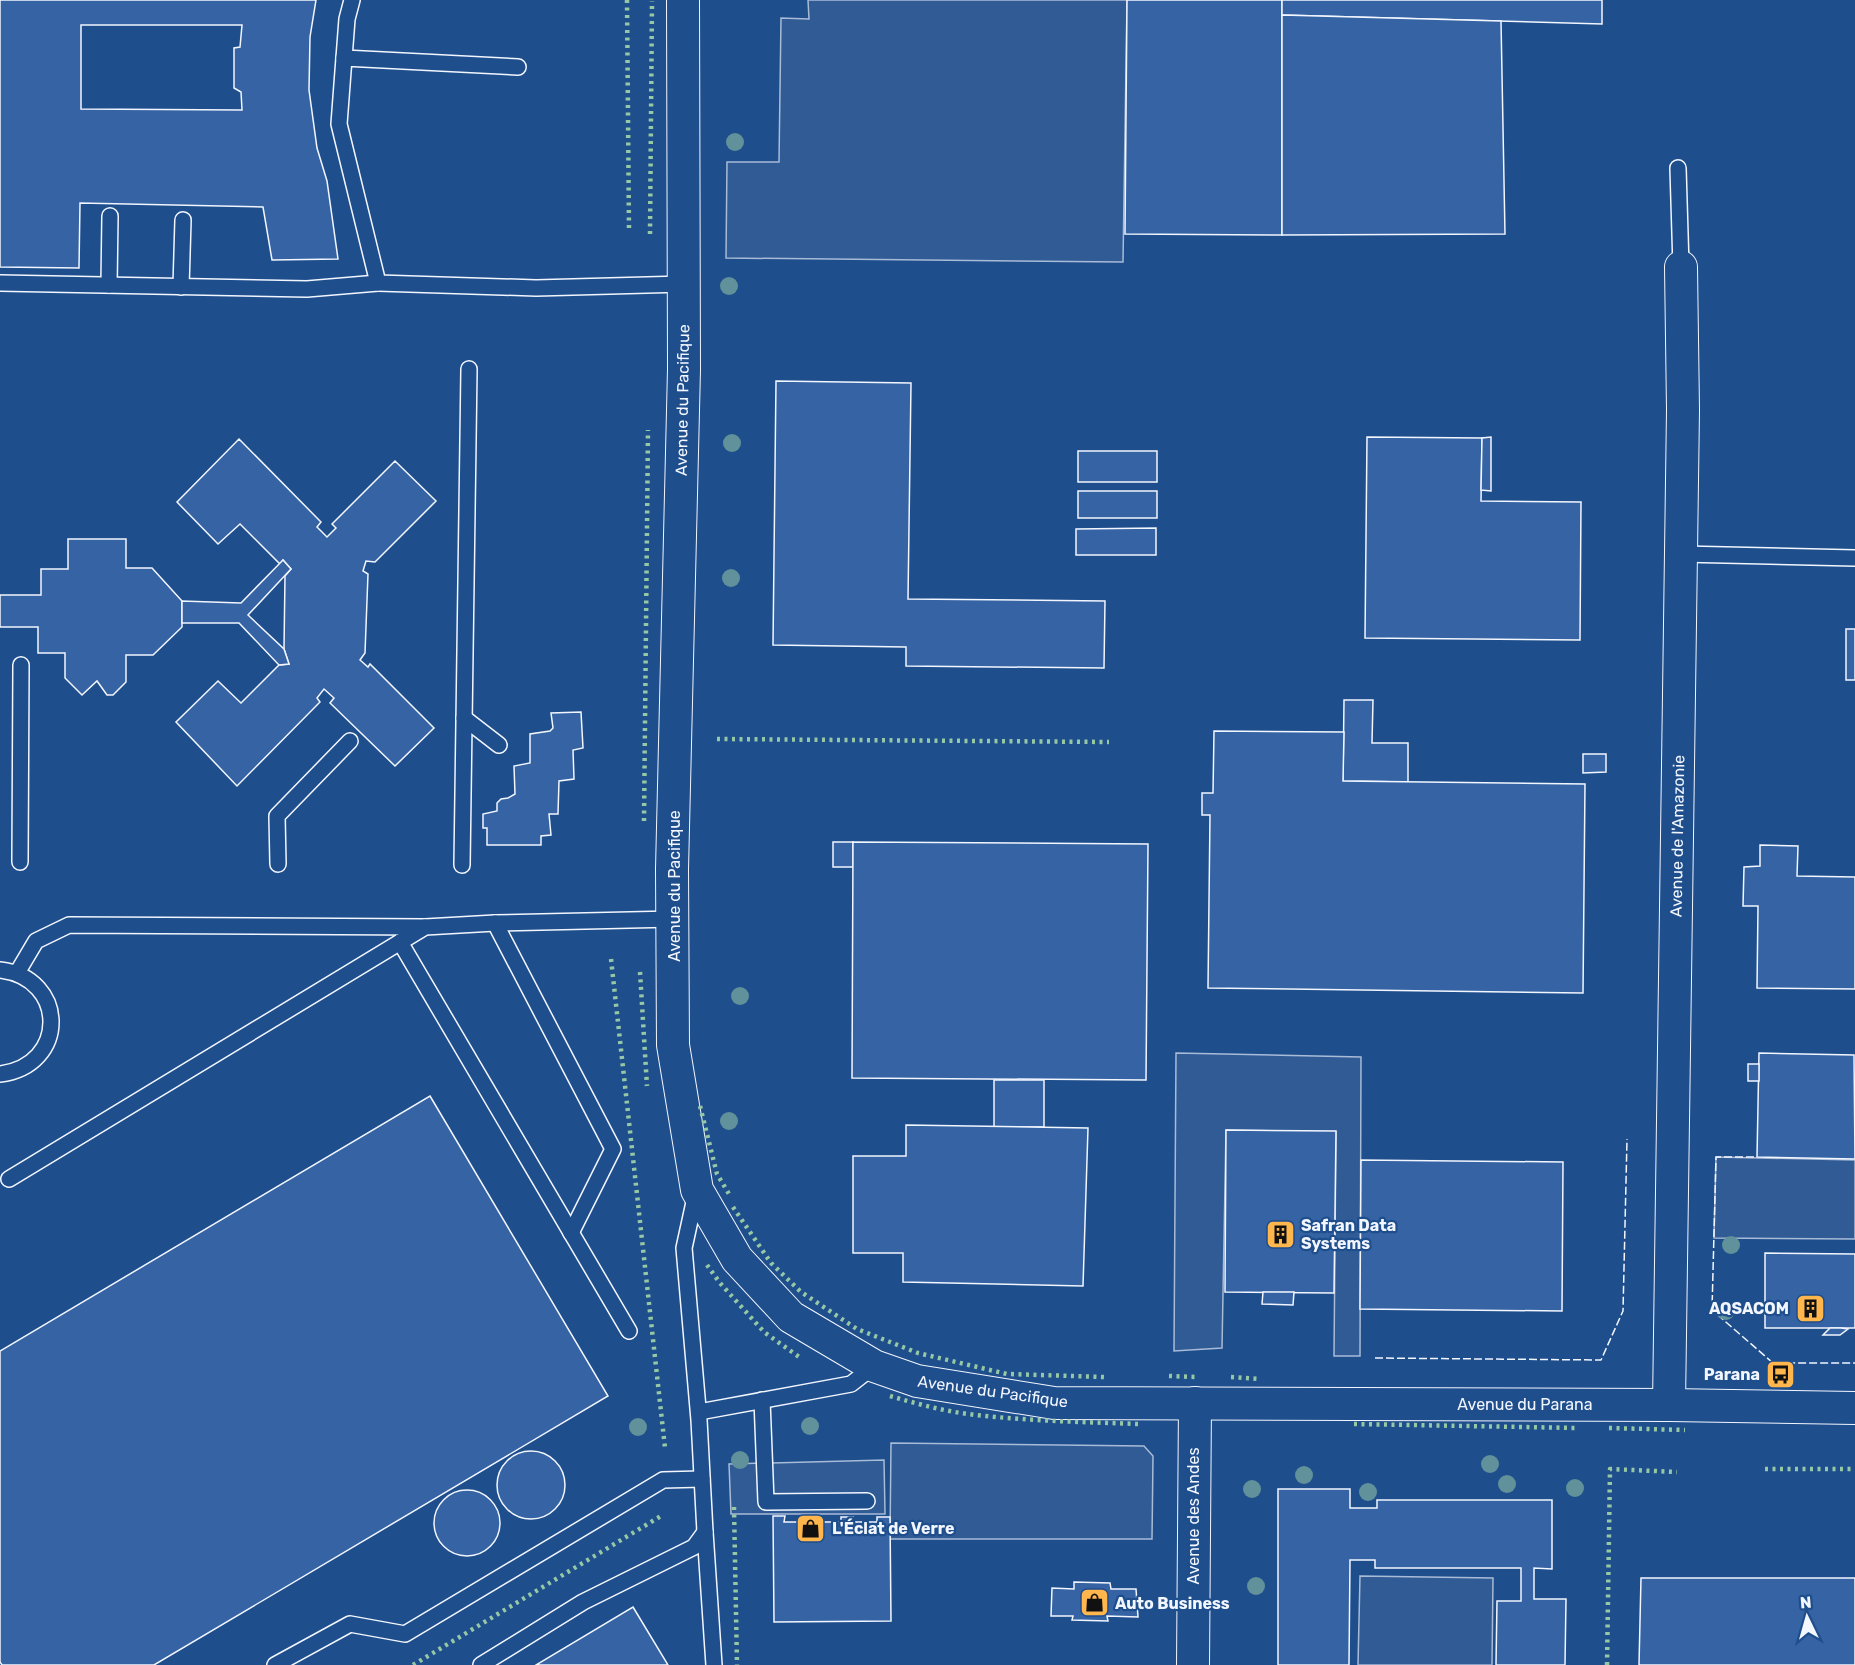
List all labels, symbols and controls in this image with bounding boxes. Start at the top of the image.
street label: Avenue du Pacifique [672,324,693,476]
street label: Avenue de l'Amazonie [1667,755,1688,917]
street label: Avenue du Pacifique [665,810,684,962]
place label: Safran Data Systems [1301,1216,1396,1253]
building icon: Safran Data Systems [1264,1218,1296,1250]
building icon: AQSACOM [1794,1292,1826,1324]
place label: AQSACOM [1709,1299,1789,1318]
bus stop icon: Parana [1765,1358,1797,1390]
place label: Parana [1704,1365,1760,1384]
street label: Avenue du Pacifique [917,1372,1069,1411]
street label: Avenue du Parana [1457,1395,1593,1414]
street label: Avenue des Andes [1184,1447,1203,1585]
shop icon: L'Éclat de Verre [795,1512,827,1544]
place label: L'Éclat de Verre [832,1518,954,1538]
shop icon: Auto Business [1078,1587,1110,1619]
north arrow [1777,1587,1837,1647]
text: N [1799,1593,1812,1613]
place label: Auto Business [1115,1594,1230,1613]

